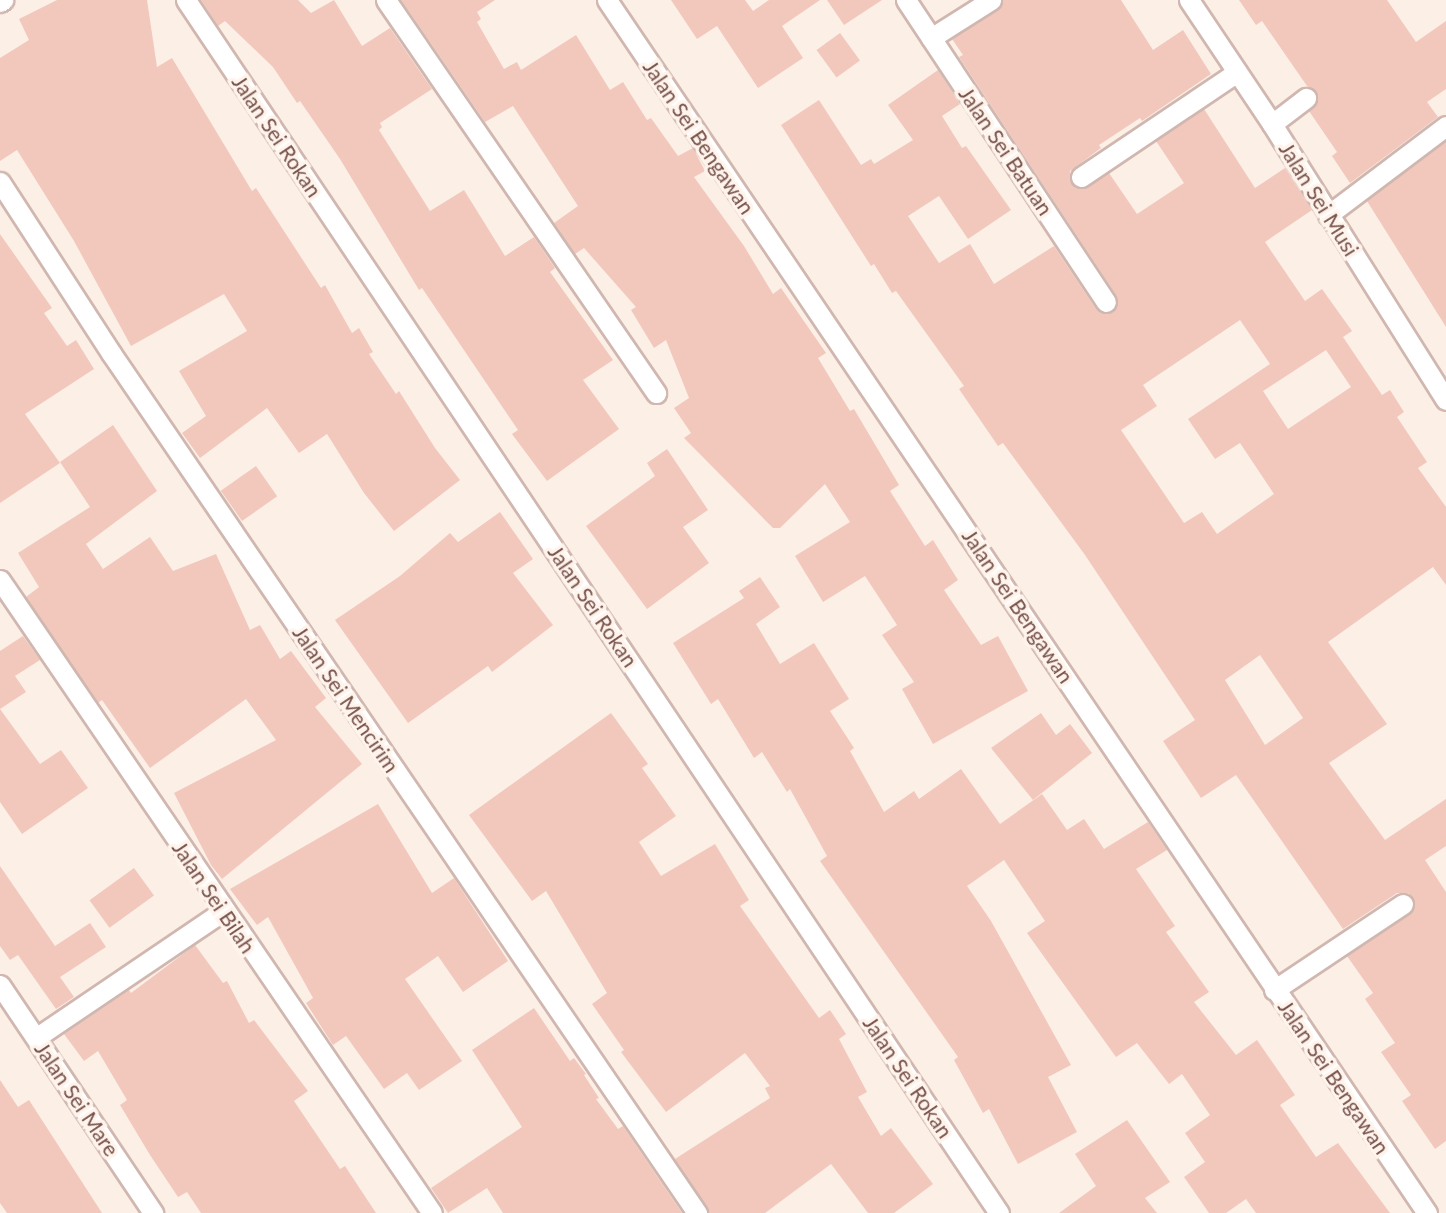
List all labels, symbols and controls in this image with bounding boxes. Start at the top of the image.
street label: Jalan Sei Bengawan [638,55,760,219]
street label: Jalan Sei Rokan [227,70,327,202]
street label: Jalan Sei Batuan [954,82,1058,220]
street label: Jalan Sei Musi [1274,137,1364,261]
street label: Jalan Sei Bengawan [957,524,1079,688]
street label: Jalan Sei Rokan [543,540,643,672]
street label: Jalan Sei Mencirim [288,621,404,777]
street label: Jalan Sei Bilah [167,836,261,958]
street label: Jalan Sei Bengawan [1273,995,1395,1159]
street label: Jalan Sei Rokan [858,1011,958,1143]
street label: Jalan Sei Mare [30,1037,124,1161]

